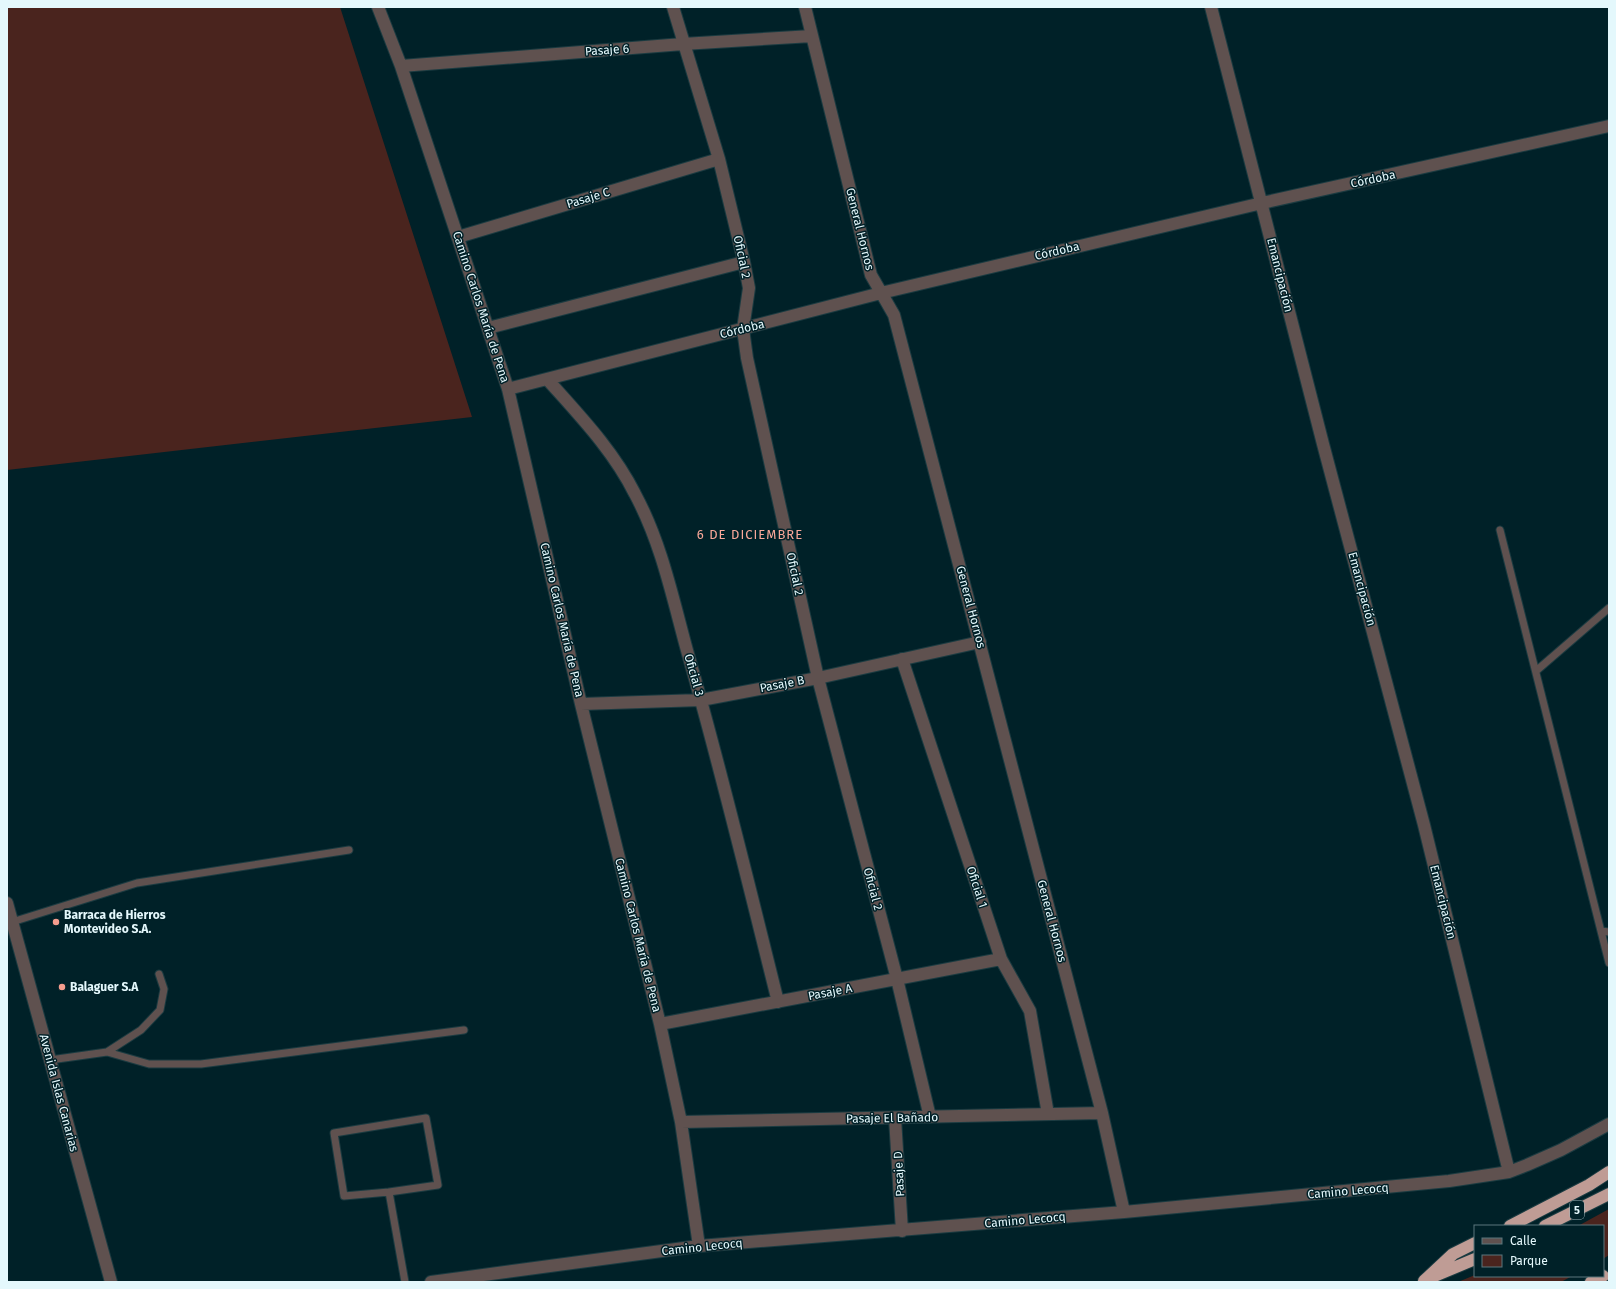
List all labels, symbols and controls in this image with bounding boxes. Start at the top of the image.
street label: Pasaje 6 [585,41,629,59]
street label: Córdoba [1349,167,1397,191]
street label: Pasaje C [565,185,612,211]
street label: General Hornos [843,186,877,272]
street label: Camino Carlos María de Pena [450,230,512,384]
street label: Oficial 2 [731,234,753,280]
street label: Emancipación [1264,236,1296,314]
street label: Córdoba [1033,239,1081,263]
street label: Córdoba [718,317,766,341]
district label: 6 DE DICIEMBRE [697,527,803,542]
street label: Camino Carlos María de Pena [537,541,587,699]
street label: Emancipación [1345,550,1379,628]
street label: Oficial 2 [784,551,806,597]
street label: General Hornos [953,564,989,650]
street label: Oficial 3 [681,652,707,698]
street label: Pasaje B [759,673,805,695]
street label: Camino Carlos María de Pena [612,857,664,1013]
street label: Emancipación [1427,863,1459,941]
street label: Oficial 1 [964,865,990,909]
street label: Oficial 2 [861,866,885,912]
street label: General Hornos [1034,878,1070,964]
place label: Barraca de Hierros Montevideo S.A. [64,908,166,936]
marker: Barraca de Hierros Montevideo S.A. [51,917,61,927]
place label: Balaguer S.A [70,980,139,994]
street label: Pasaje A [807,981,853,1003]
marker: Balaguer S.A [57,982,67,992]
street label: Avenida Islas Canarias [37,1033,82,1154]
street label: Pasaje El Bañado [846,1110,938,1126]
street label: Pasaje D [891,1151,907,1197]
street label: Camino Lecocq [1307,1180,1389,1202]
road number: 5 [1570,1201,1584,1219]
street label: Camino Lecocq [984,1209,1066,1231]
legend [1474,1225,1604,1277]
text: Calle [1510,1234,1537,1248]
street label: Camino Lecocq [661,1236,743,1258]
text: Parque [1510,1254,1548,1268]

